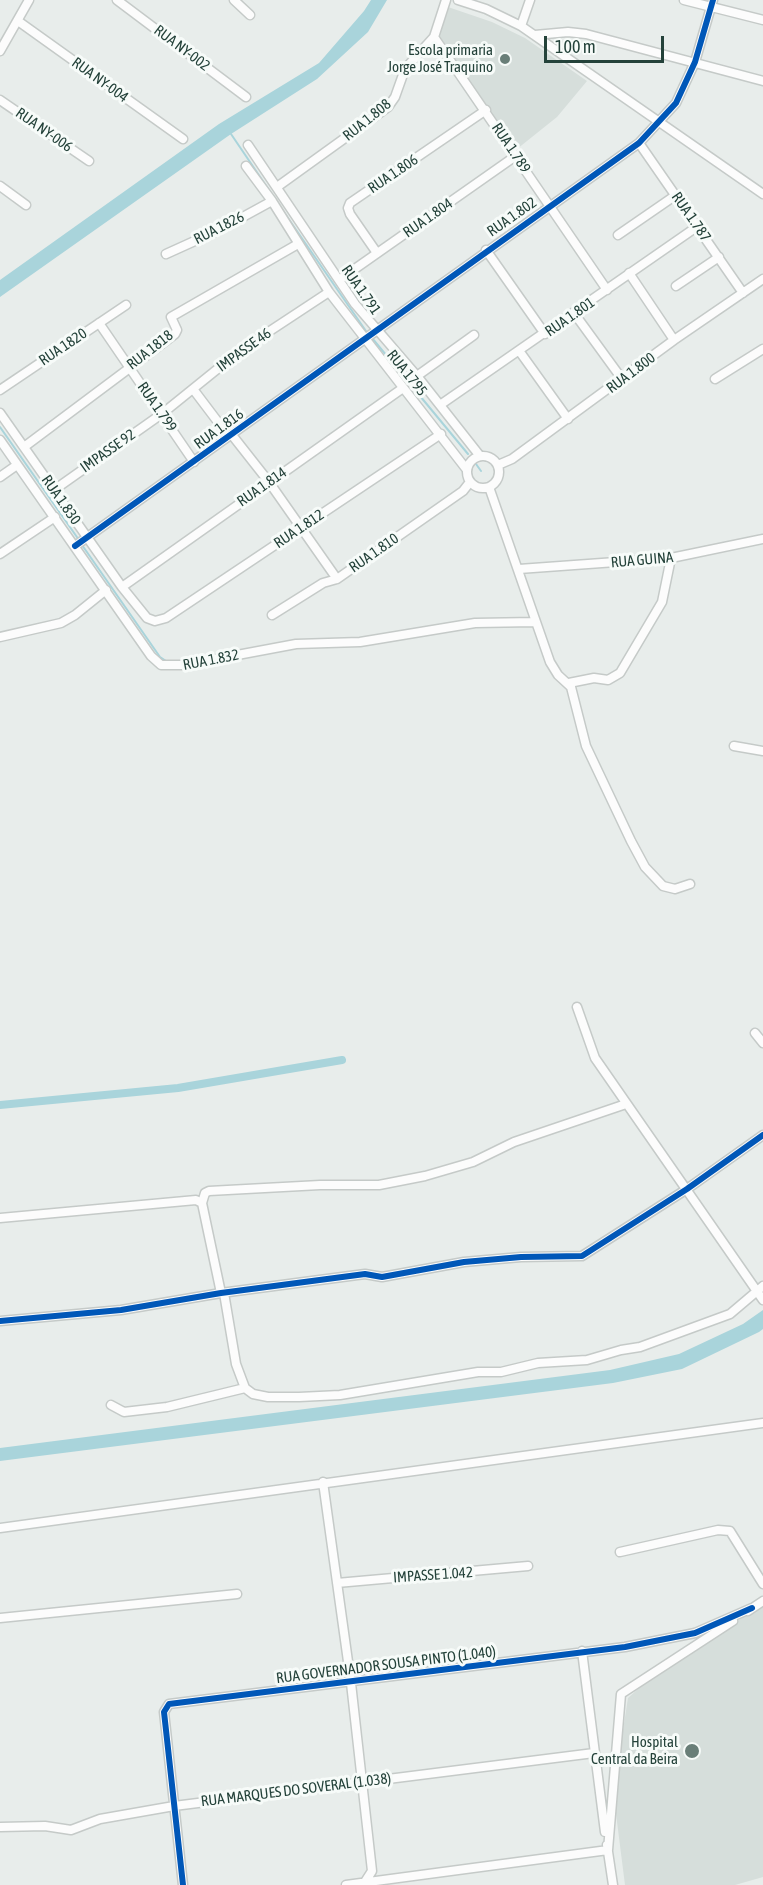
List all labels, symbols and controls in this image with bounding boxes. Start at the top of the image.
street label: RUA NY-002 [151,21,213,75]
scale bar [547,24,667,62]
text: 100 m [555,36,596,57]
place label: Escola primaria Jorge José Traquino [387,41,493,76]
marker: Escola primaria Jorge José Traquino [498,52,512,66]
street label: RUA NY-004 [68,54,132,106]
street label: RUA 1.808 [339,95,395,145]
street label: RUA NY-006 [12,104,76,156]
street label: RUA 1.789 [488,119,534,177]
street label: RUA 1.806 [364,151,422,197]
street label: RUA 1.787 [667,189,715,245]
street label: RUA 1.802 [484,193,540,241]
street label: RUA 1.804 [400,194,456,242]
street label: RUA 1826 [191,208,247,248]
street label: RUA 1.791 [337,262,385,318]
street label: RUA 1.801 [542,293,598,341]
street label: RUA 1820 [36,324,90,370]
street label: IMPASSE 46 [213,324,275,376]
street label: RUA 1818 [123,326,177,374]
street label: RUA 1795 [383,346,431,400]
street label: RUA 1.800 [603,349,659,397]
street label: RUA 1.799 [133,379,181,435]
street label: RUA 1.816 [191,405,247,453]
street label: IMPASSE 92 [77,426,139,476]
street label: RUA 1.814 [234,463,290,511]
street label: RUA 1.830 [37,472,85,528]
street label: RUA 1.812 [270,506,328,552]
street label: RUA 1.810 [346,529,402,577]
street label: RUA GUINA [610,548,674,572]
street label: RUA 1.832 [181,646,241,674]
street label: IMPASSE 1.042 [393,1563,473,1587]
street label: RUA GOVERNADOR SOUSA PINTO (1.040) [275,1643,497,1687]
place label: Hospital Central da Beira [591,1733,678,1768]
marker: Hospital Central da Beira [683,1742,701,1760]
street label: RUA MARQUES DO SOVERAL (1.038) [200,1769,392,1811]

